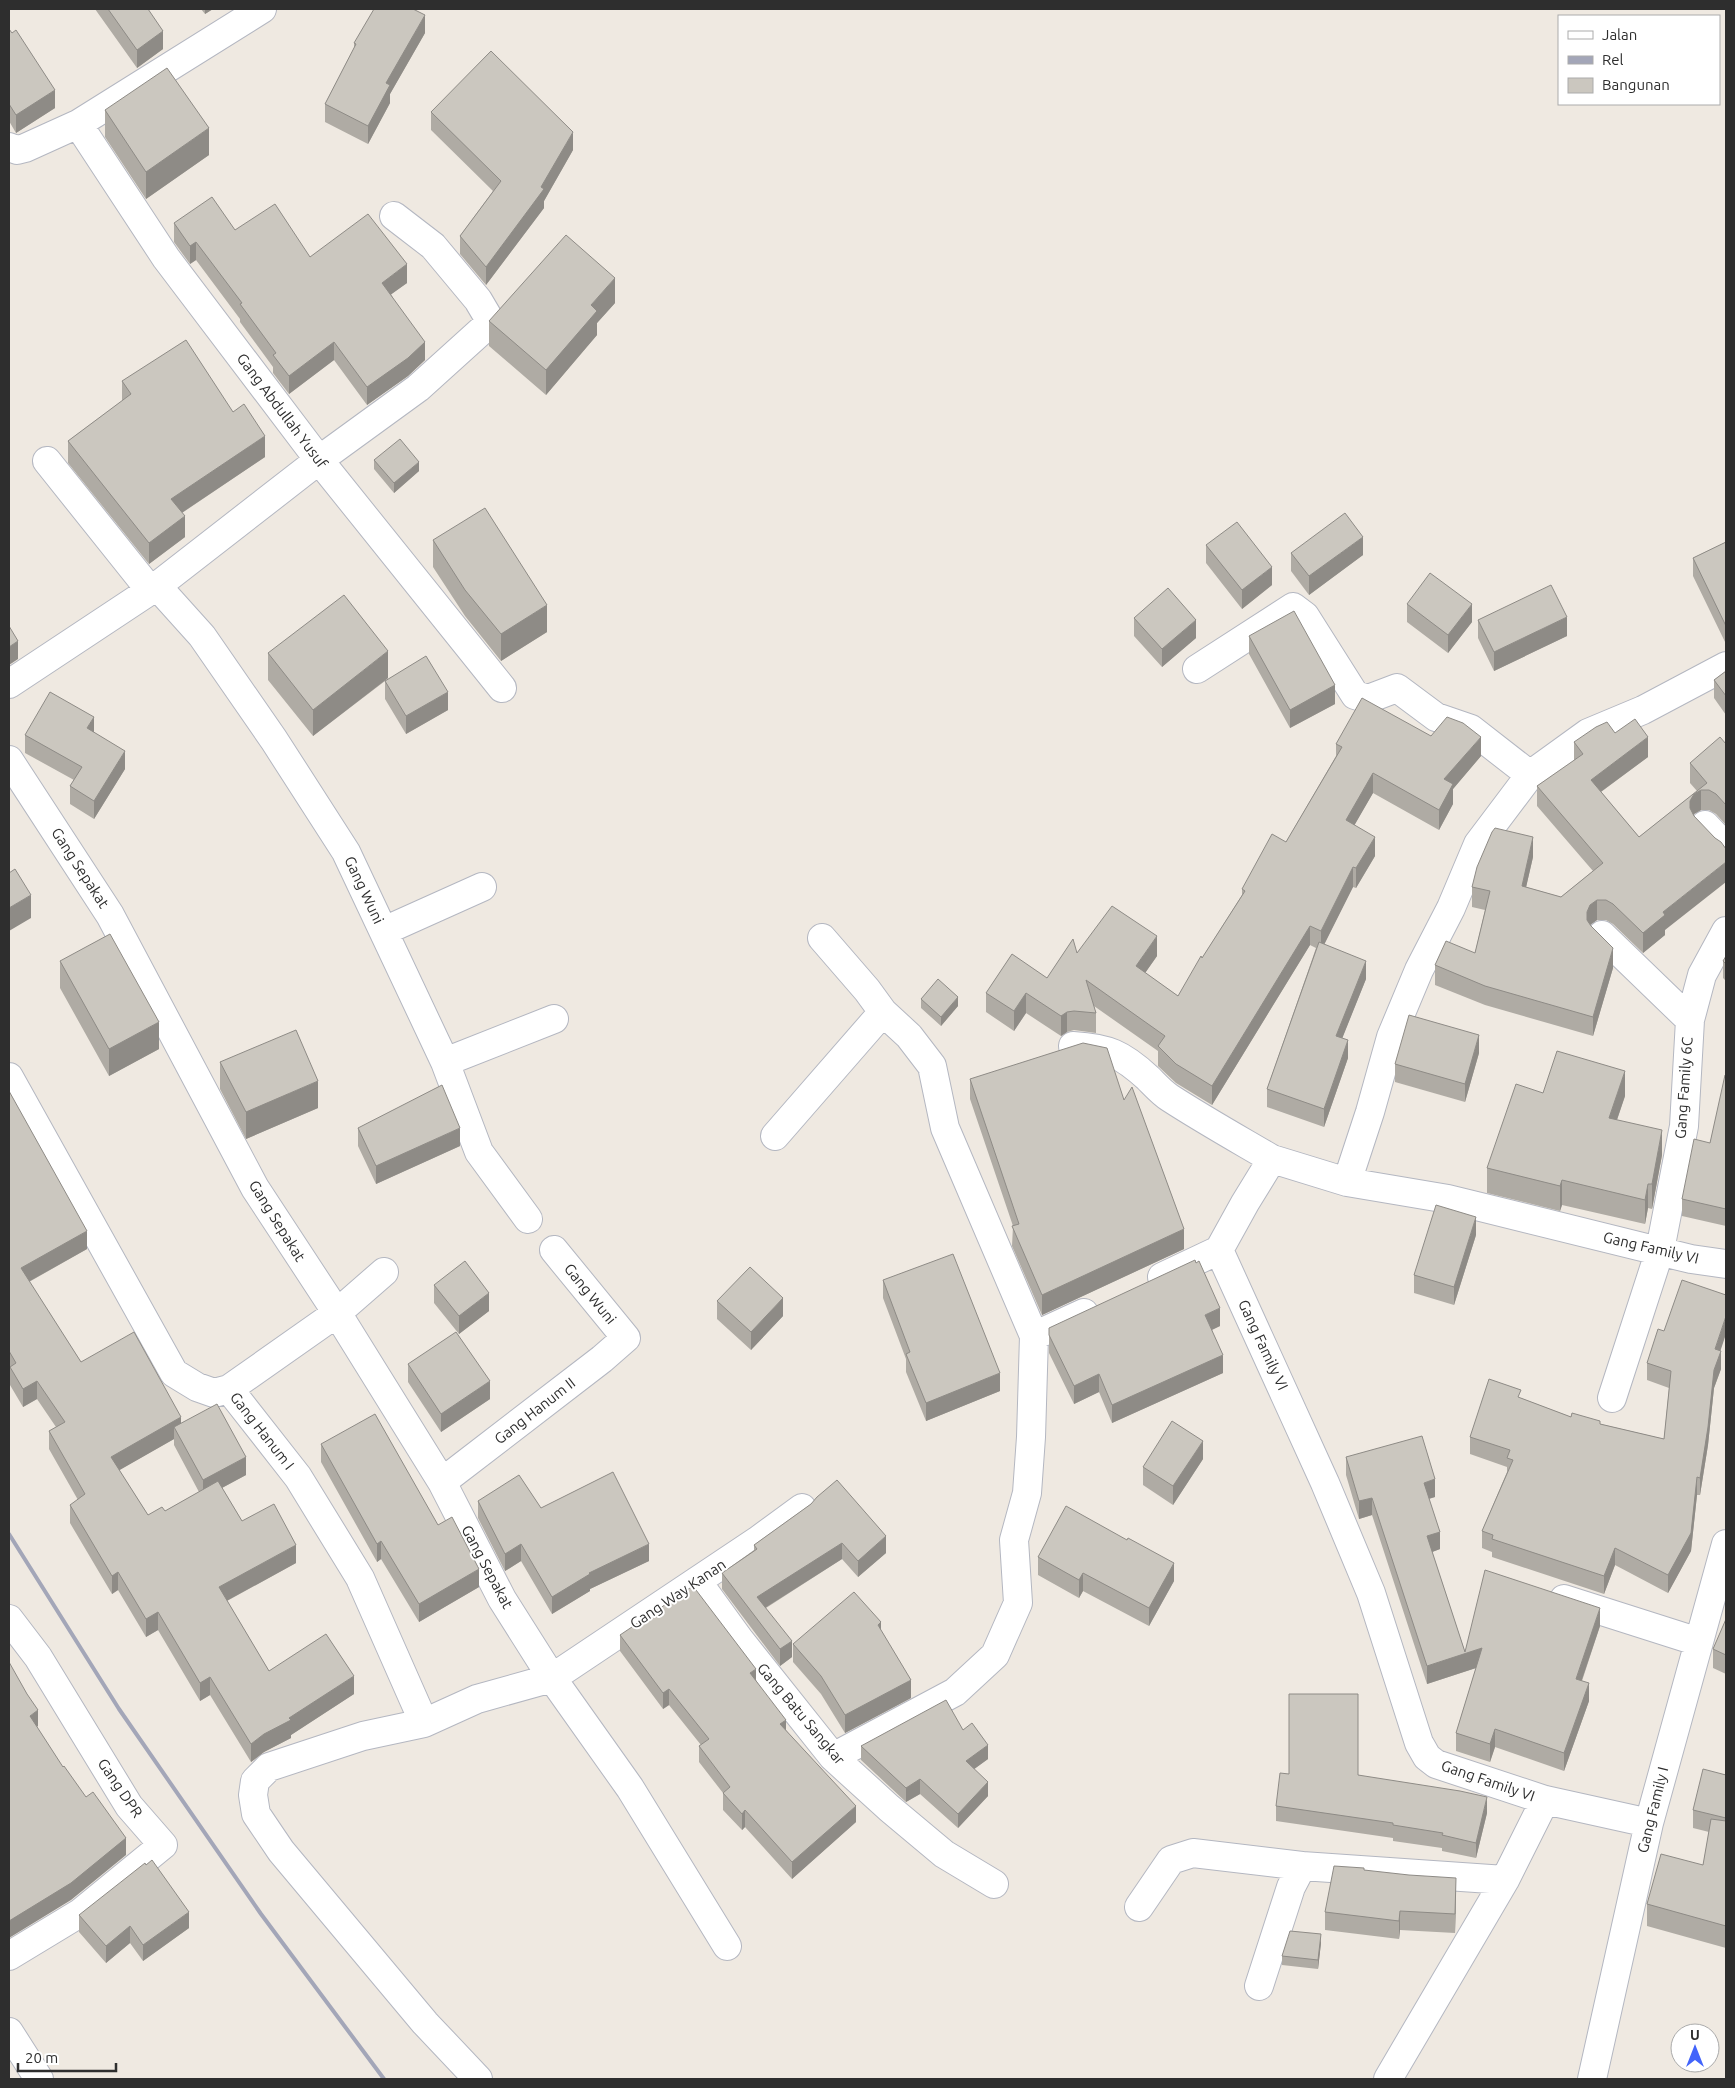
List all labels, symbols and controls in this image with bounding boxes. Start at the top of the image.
legend [1558,15,1720,105]
text: Jalan [1602,26,1637,43]
text: Rel [1602,51,1624,68]
text: Bangunan [1602,76,1670,93]
street label: Gang Abdullah Yusuf [234,350,331,472]
street label: Gang Sepakat [48,824,113,911]
street label: Gang Wuni [341,853,388,926]
street label: Gang Family 6C [1671,1036,1696,1140]
street label: Gang Sepakat [246,1177,309,1264]
street label: Gang Family VI [1602,1228,1701,1267]
street label: Gang Wuni [561,1260,620,1327]
street label: Gang Family VI [1235,1297,1292,1393]
street label: Gang Hanum II [491,1374,578,1447]
street label: Gang Hanum I [227,1389,298,1473]
street label: Gang Sepakat [458,1522,517,1611]
street label: Gang Way Kanan [627,1555,729,1632]
street label: Gang Batu Sangkar [754,1660,849,1768]
street label: Gang DPR [95,1755,146,1820]
street label: Gang Family VI [1439,1757,1537,1804]
street label: Gang Family I [1634,1765,1671,1855]
north arrow [1670,2023,1720,2073]
text: U [1690,2027,1700,2043]
scale bar [18,2040,115,2072]
text: 20 m [25,2049,58,2066]

